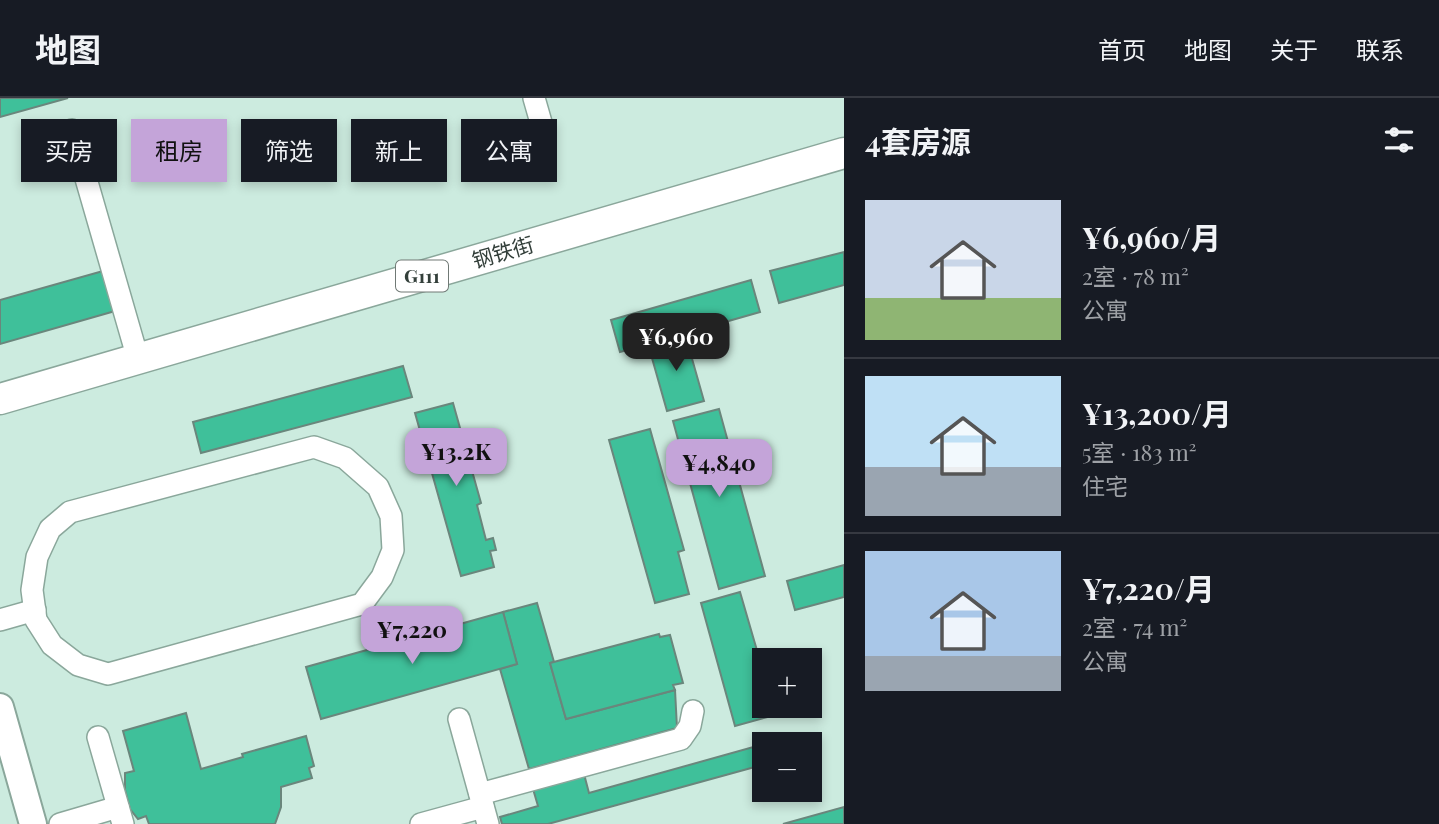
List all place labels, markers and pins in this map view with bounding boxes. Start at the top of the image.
pin: ¥6,960 [619,314,733,373]
pin: ¥13.2K [399,428,513,488]
pin: ¥4,840 [662,440,776,499]
pin: ¥7,220 [355,606,469,666]

